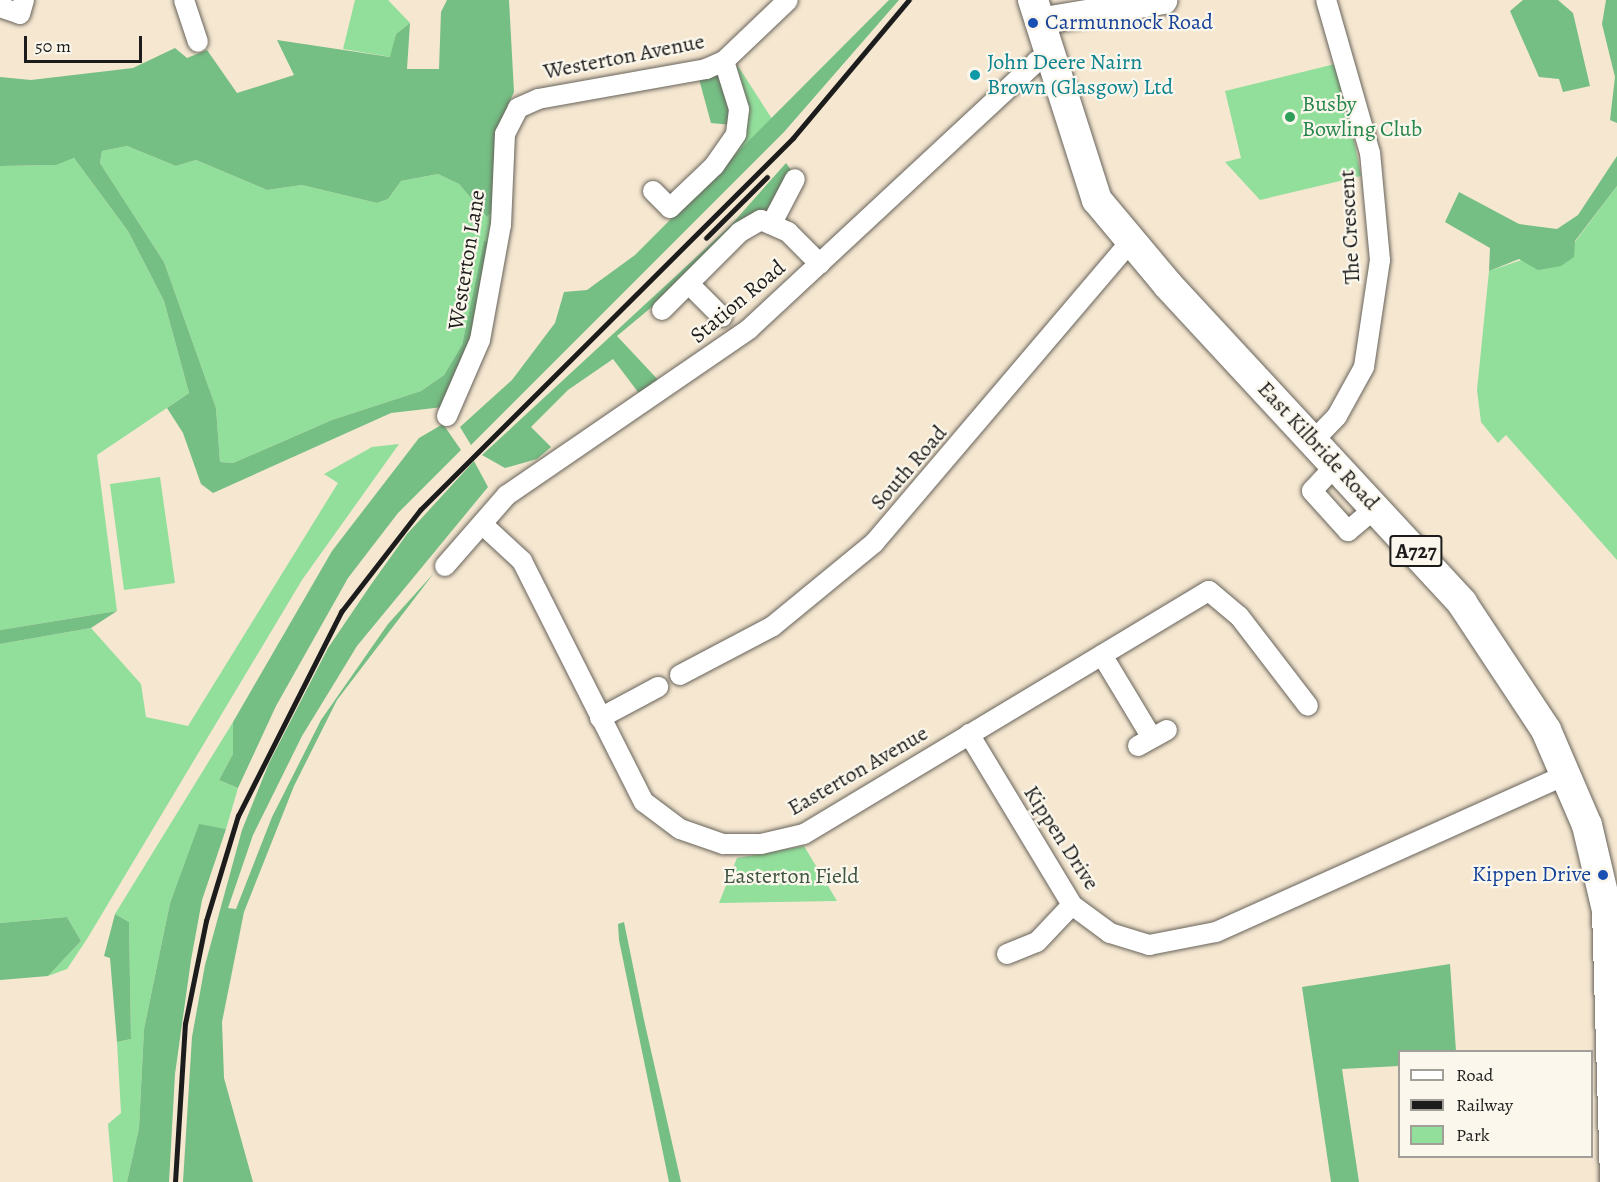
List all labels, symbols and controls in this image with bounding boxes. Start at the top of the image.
place label: Carmunnock Road [1045,10,1213,36]
marker: Carmunnock Road [1026,16,1040,30]
scale bar [27,24,146,62]
street label: Westerton Avenue [541,28,707,86]
text: 50 m [35,34,71,58]
place label: John Deere Nairn Brown (Glasgow) Ltd [987,49,1173,100]
marker: John Deere Nairn Brown (Glasgow) Ltd [968,68,982,82]
place label: Busby Bowling Club [1302,91,1422,142]
marker: Busby Bowling Club [1283,110,1297,124]
street label: The Crescent [1334,169,1366,285]
street label: Westerton Lane [443,188,491,332]
street label: Station Road [685,255,791,349]
street label: East Kilbride Road [1252,376,1384,516]
street label: South Road [865,420,953,516]
road number: A727 [1389,533,1443,569]
street label: Easterton Avenue [783,720,933,822]
street label: Kippen Drive [1018,781,1104,895]
place label: Kippen Drive [1472,862,1591,888]
park label: Easterton Field [723,864,859,890]
marker: Kippen Drive [1596,868,1610,882]
legend [1398,1050,1593,1158]
text: Road [1456,1063,1493,1087]
text: Railway [1456,1093,1513,1117]
text: Park [1456,1123,1490,1147]

